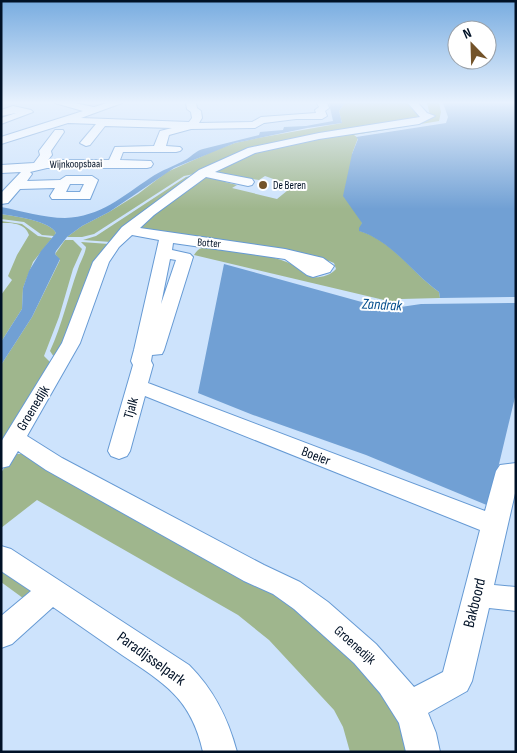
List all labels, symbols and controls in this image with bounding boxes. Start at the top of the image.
north arrow [447,20,497,70]
text: N [460,24,474,43]
street label: Wijnkoopsbaai [50,157,102,171]
marker: De Beren [257,179,269,191]
place label: De Beren [273,179,306,192]
street label: Botter [197,235,221,251]
water label: Zandrak [361,294,403,316]
street label: Groenedijk [13,382,54,434]
street label: Tjalk [120,395,142,421]
street label: Boeier [299,443,333,469]
street label: Bakboord [460,576,490,630]
street label: Groenedijk [331,622,380,669]
street label: Paradijsselpark [113,628,189,690]

